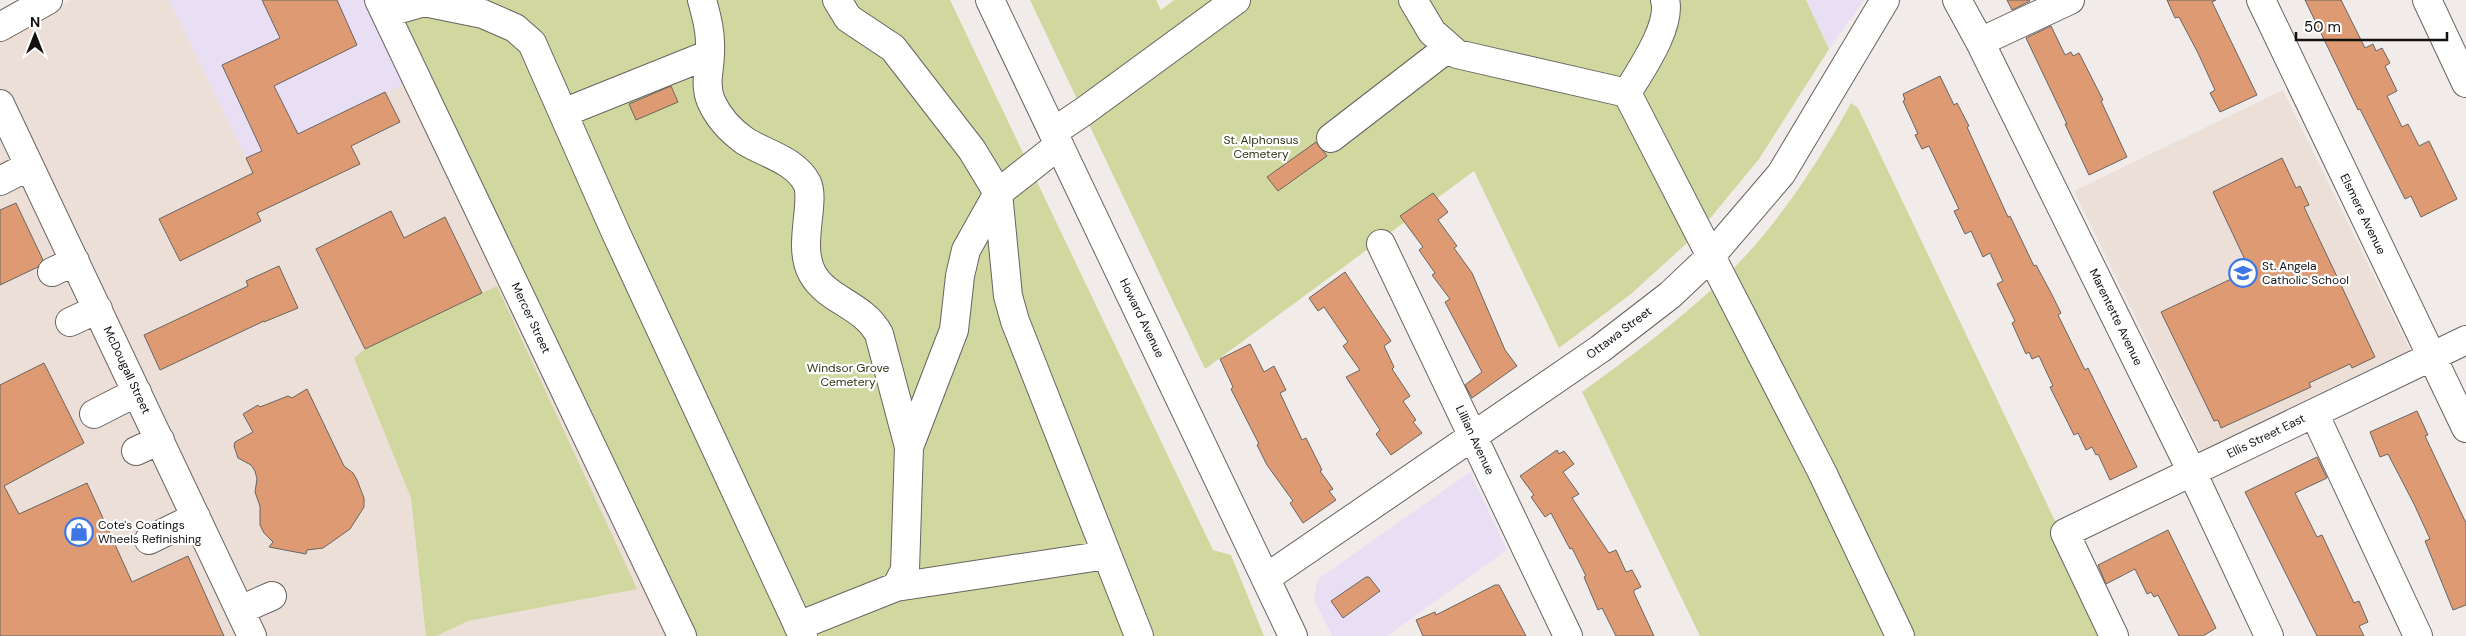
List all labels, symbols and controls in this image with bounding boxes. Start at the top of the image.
north arrow [10,10,60,60]
scale bar [2296,10,2447,42]
text: N [30,13,40,31]
text: 50 m [2304,17,2341,37]
park label: St. Alphonsus Cemetery [1223,132,1299,162]
street label: Elsmere Avenue [2337,171,2390,257]
school or university icon: St. Angela Catholic School [2228,258,2258,288]
place label: St. Angela Catholic School [2262,258,2349,288]
street label: Marentette Avenue [2086,266,2146,368]
street label: Howard Avenue [1116,276,1168,360]
street label: Mercer Street [508,280,555,356]
street label: Ottawa Street [1583,303,1655,363]
street label: McDougall Street [100,324,154,417]
park label: Windsor Grove Cemetery [807,360,890,390]
street label: Lillian Avenue [1452,403,1498,477]
street label: Ellis Street East [2224,410,2308,462]
shop icon: Cote's Coatings Wheels Refinishing [64,517,94,547]
place label: Cote's Coatings Wheels Refinishing [98,517,202,547]

